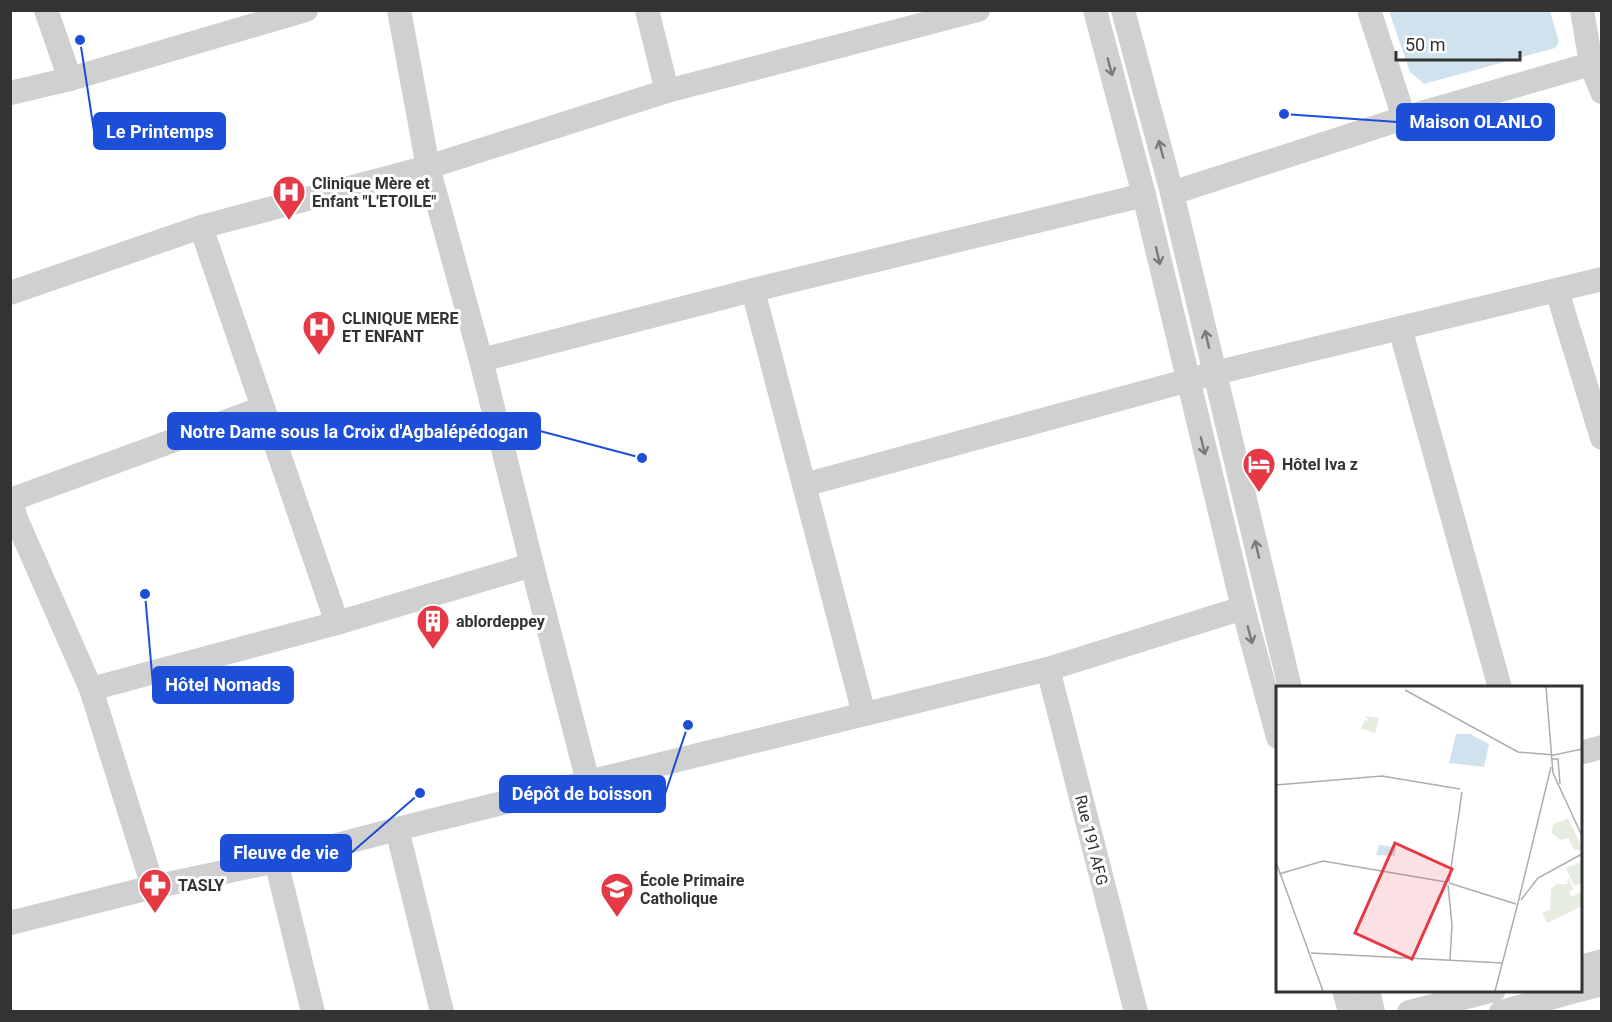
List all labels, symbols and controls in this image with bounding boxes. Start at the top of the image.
scale bar [1396,24,1520,62]
text: 50 m [1405,34,1445,55]
one-way arrow [1104,57,1116,76]
callout: Maison OLANLO [1397,104,1554,140]
text: Maison OLANLO [1410,111,1542,132]
callout: Le Printemps [94,113,225,149]
text: Le Printemps [106,121,214,142]
one-way arrow [1154,140,1166,159]
hospital icon: Clinique Mère et Enfant "L'ETOILE" [271,174,307,221]
place label: Clinique Mère et Enfant "L'ETOILE" [312,174,436,211]
one-way arrow [1153,246,1165,265]
hospital icon: CLINIQUE MERE ET ENFANT [301,309,337,356]
place label: CLINIQUE MERE ET ENFANT [342,309,459,346]
one-way arrow [1200,330,1212,349]
callout: Notre Dame sous la Croix d'Agbalépédogan [168,413,540,449]
text: Notre Dame sous la Croix d'Agbalépédogan [180,421,528,442]
one-way arrow [1198,436,1210,455]
hotel icon: Hôtel Iva z [1241,446,1277,493]
place label: Hôtel Iva z [1282,455,1358,474]
one-way arrow [1250,540,1262,559]
building icon: ablordeppey [415,603,451,650]
place label: ablordeppey [456,612,546,631]
one-way arrow [1245,625,1256,644]
callout: Hôtel Nomads [153,667,293,703]
text: Hôtel Nomads [165,674,281,695]
inset map [1276,686,1582,992]
callout: Dépôt de boisson [500,776,665,812]
text: Dépôt de boisson [512,783,652,804]
street label: Rue 191 AFG [1071,793,1112,887]
callout: Fleuve de vie [221,835,351,871]
text: Fleuve de vie [233,842,339,863]
pharmacy icon: TASLY [137,867,173,914]
school or university icon: École Primaire Catholique [599,871,635,918]
place label: École Primaire Catholique [640,871,745,908]
place label: TASLY [178,876,224,895]

